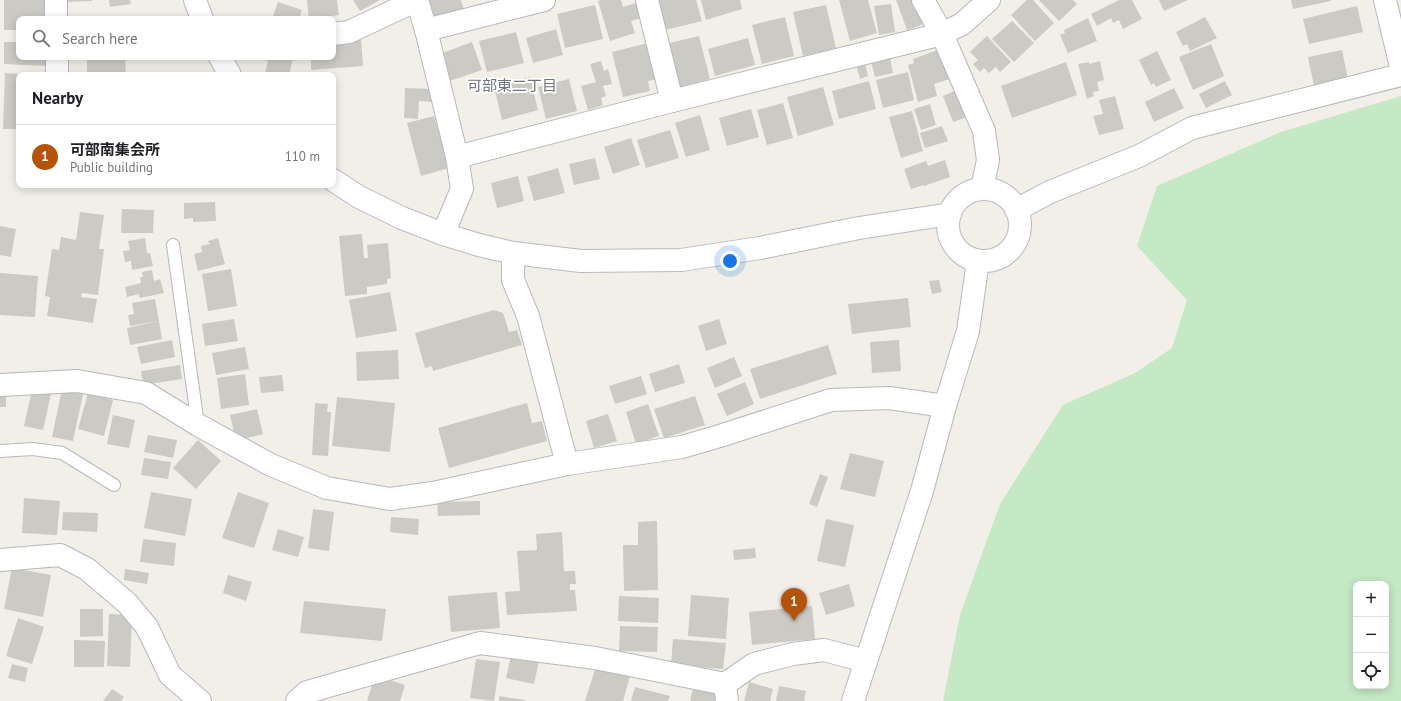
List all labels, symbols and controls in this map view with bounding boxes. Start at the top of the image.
search box [16,16,336,60]
icon: search [30,27,52,49]
text: Search here [62,29,138,48]
district label: 可部東二丁目 [467,76,557,95]
text: Nearby [32,87,83,109]
text: 可部南集会所 [70,140,160,159]
text: 1 [41,148,49,165]
text: 110 m [285,148,320,165]
text: Public building [70,159,153,176]
your location [720,251,740,271]
map controls [1353,581,1389,689]
button: + [1353,581,1389,617]
pin: 1 [781,588,807,621]
button: − [1353,617,1389,653]
button: locate [1353,653,1389,689]

